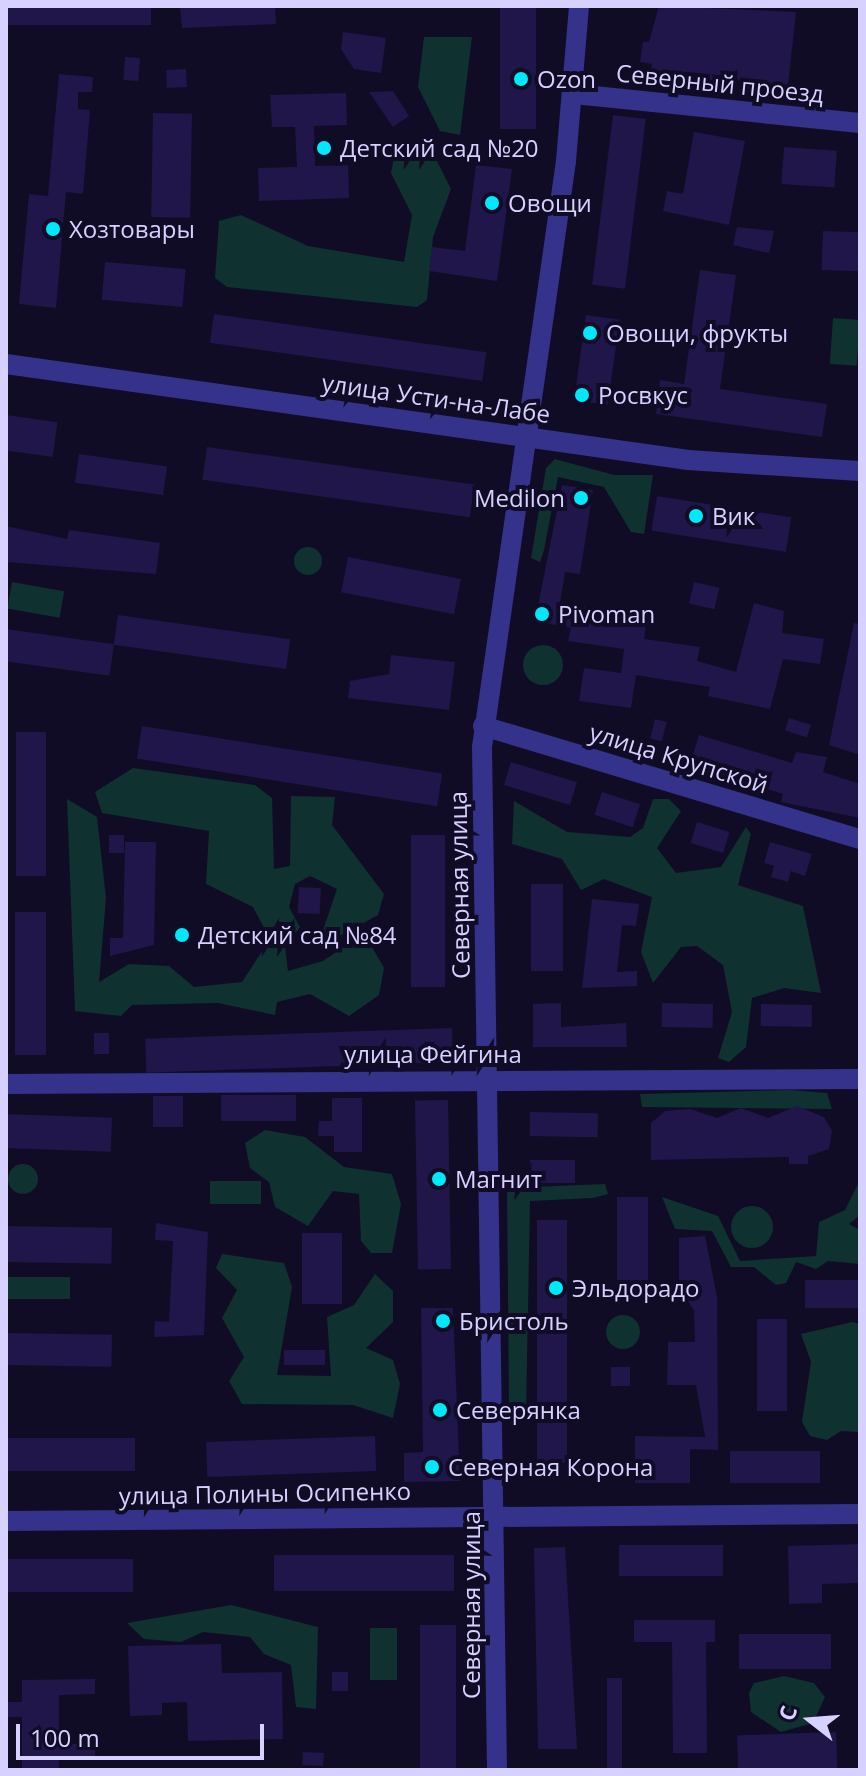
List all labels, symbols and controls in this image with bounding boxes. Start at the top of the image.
street label: Северный проезд [615,58,825,108]
place label: Ozon [537,65,596,93]
marker: Ozon [512,70,530,88]
place label: Детский сад №20 [340,134,539,162]
marker: Детский сад №20 [315,139,333,157]
place label: Овощи [508,189,592,217]
marker: Овощи [483,194,501,212]
place label: Хозтовары [69,215,195,243]
marker: Хозтовары [44,220,62,238]
place label: Овощи, фрукты [606,319,788,347]
marker: Овощи, фрукты [581,324,599,342]
street label: улица Усти-на-Лабе [320,368,552,428]
place label: Росвкус [598,381,688,409]
marker: Росвкус [573,386,591,404]
place label: Medilon [474,484,565,512]
marker: Medilon [572,489,590,507]
place label: Вик [712,502,755,530]
marker: Вик [687,507,705,525]
place label: Pivoman [558,600,655,628]
marker: Pivoman [533,605,551,623]
street label: улица Крупской [586,717,772,799]
street label: Северная улица [443,791,475,979]
place label: Детский сад №84 [198,921,397,949]
marker: Детский сад №84 [173,926,191,944]
street label: улица Фейгина [344,1040,522,1068]
place label: Магнит [455,1165,542,1193]
marker: Магнит [430,1170,448,1188]
place label: Эльдорадо [572,1274,700,1302]
marker: Эльдорадо [547,1279,565,1297]
place label: Бристоль [459,1307,569,1335]
marker: Бристоль [434,1312,452,1330]
place label: Северянка [456,1396,581,1424]
marker: Северянка [431,1401,449,1419]
place label: Северная Корона [448,1453,653,1481]
marker: Северная Корона [423,1458,441,1476]
street label: улица Полины Осипенко [119,1476,411,1510]
street label: Северная улица [457,1511,485,1699]
north arrow [770,1680,850,1760]
text: С [771,1702,803,1724]
scale bar [20,1708,268,1758]
text: 100 m [30,1721,100,1754]

